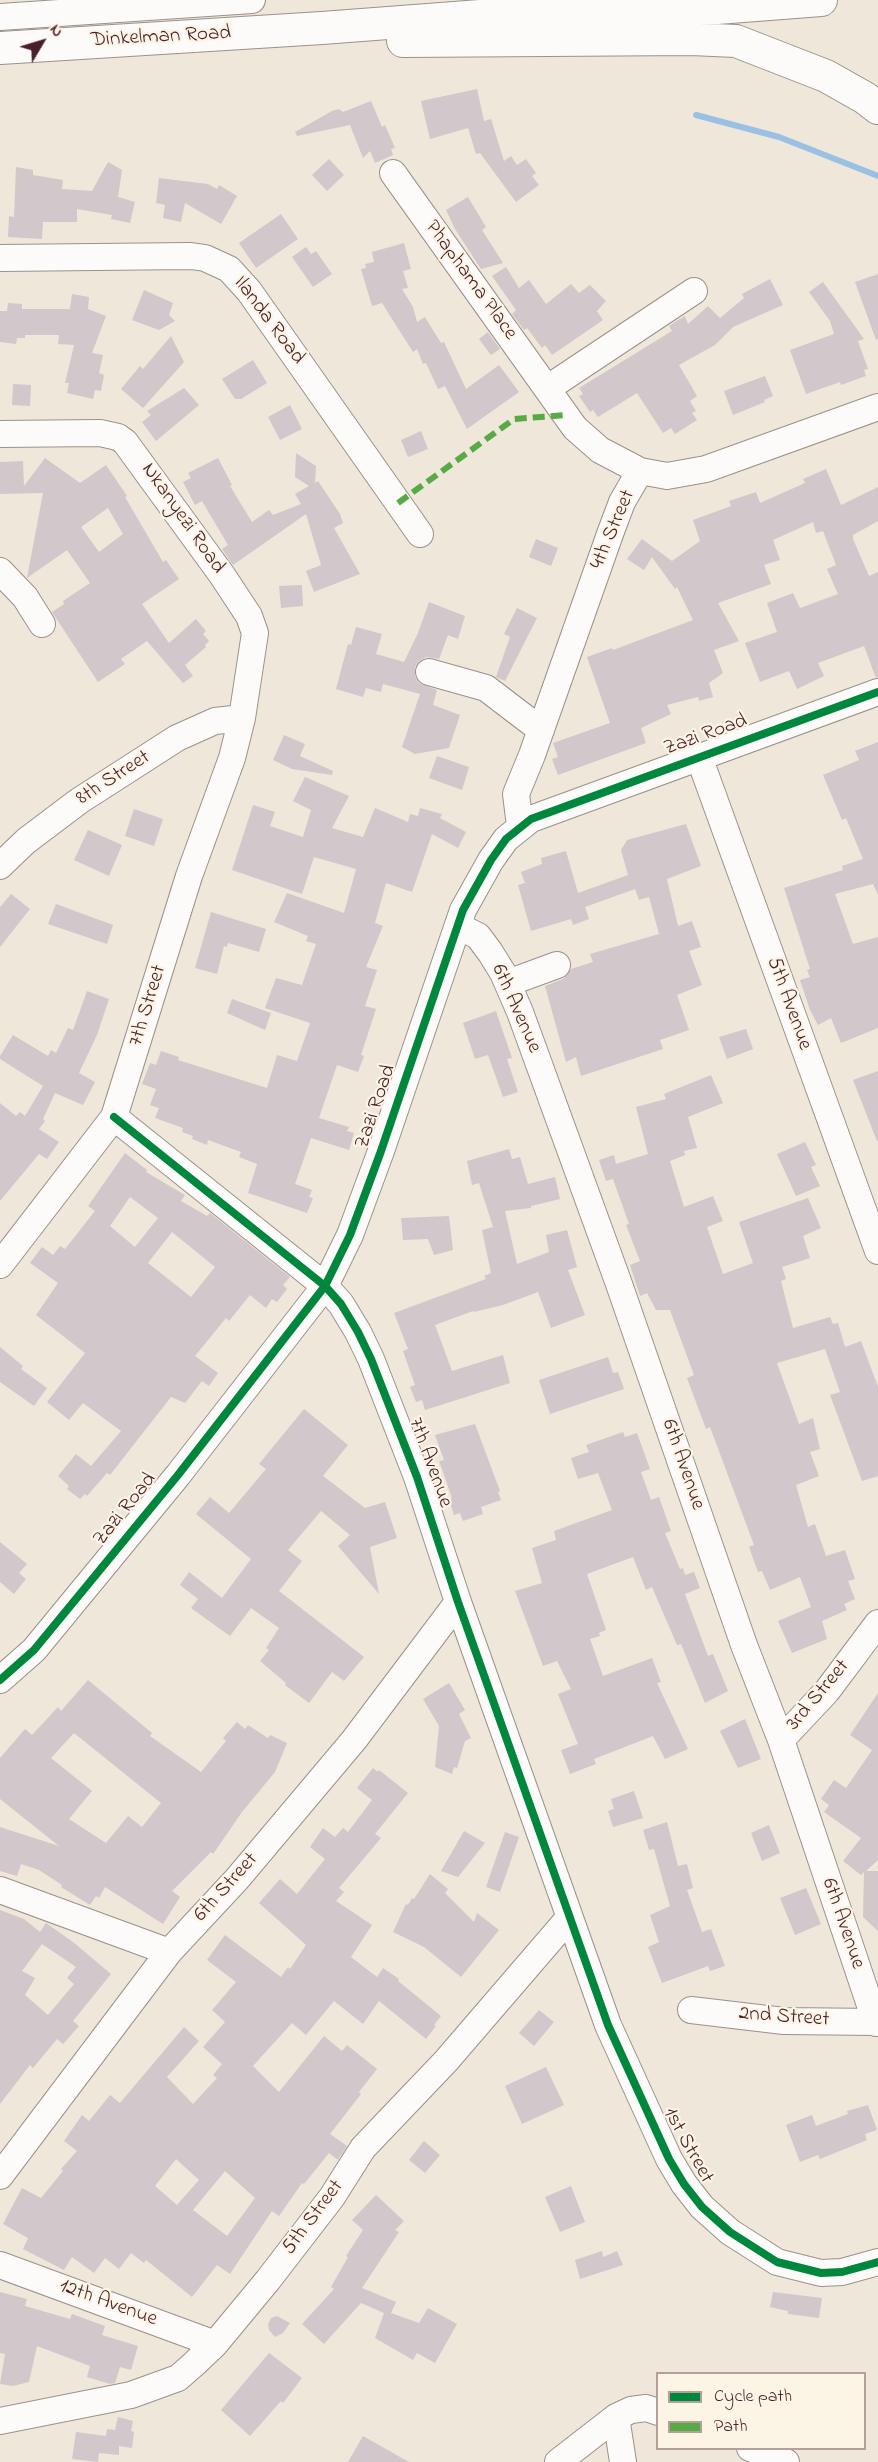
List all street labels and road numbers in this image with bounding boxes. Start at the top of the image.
street label: Dinkelman Road [90,22,232,54]
street label: Phaphama Place [418,216,522,346]
street label: Ilanda Road [227,272,309,370]
street label: Nkanyezi Road [134,459,230,579]
street label: 4th Street [586,486,642,574]
street label: Zazi Road [661,709,751,763]
street label: 8th Street [72,746,156,812]
street label: 5th Avenue [760,954,816,1054]
street label: 6th Avenue [484,961,546,1057]
street label: 7th Street [125,962,173,1050]
street label: Zazi Road [351,1062,403,1152]
street label: 7th Avenue [401,1415,457,1511]
street label: 6th Avenue [655,1416,709,1514]
street label: Zazi Road [89,1468,163,1552]
street label: 3rd Street [782,1655,856,1737]
street label: 6th Street [189,1848,265,1928]
street label: 6th Avenue [815,1875,869,1973]
street label: 2nd Street [738,2002,830,2034]
street label: 1st Street [656,2104,718,2188]
street label: 5th Street [278,2176,350,2260]
street label: 12th Avenue [56,2275,160,2333]

